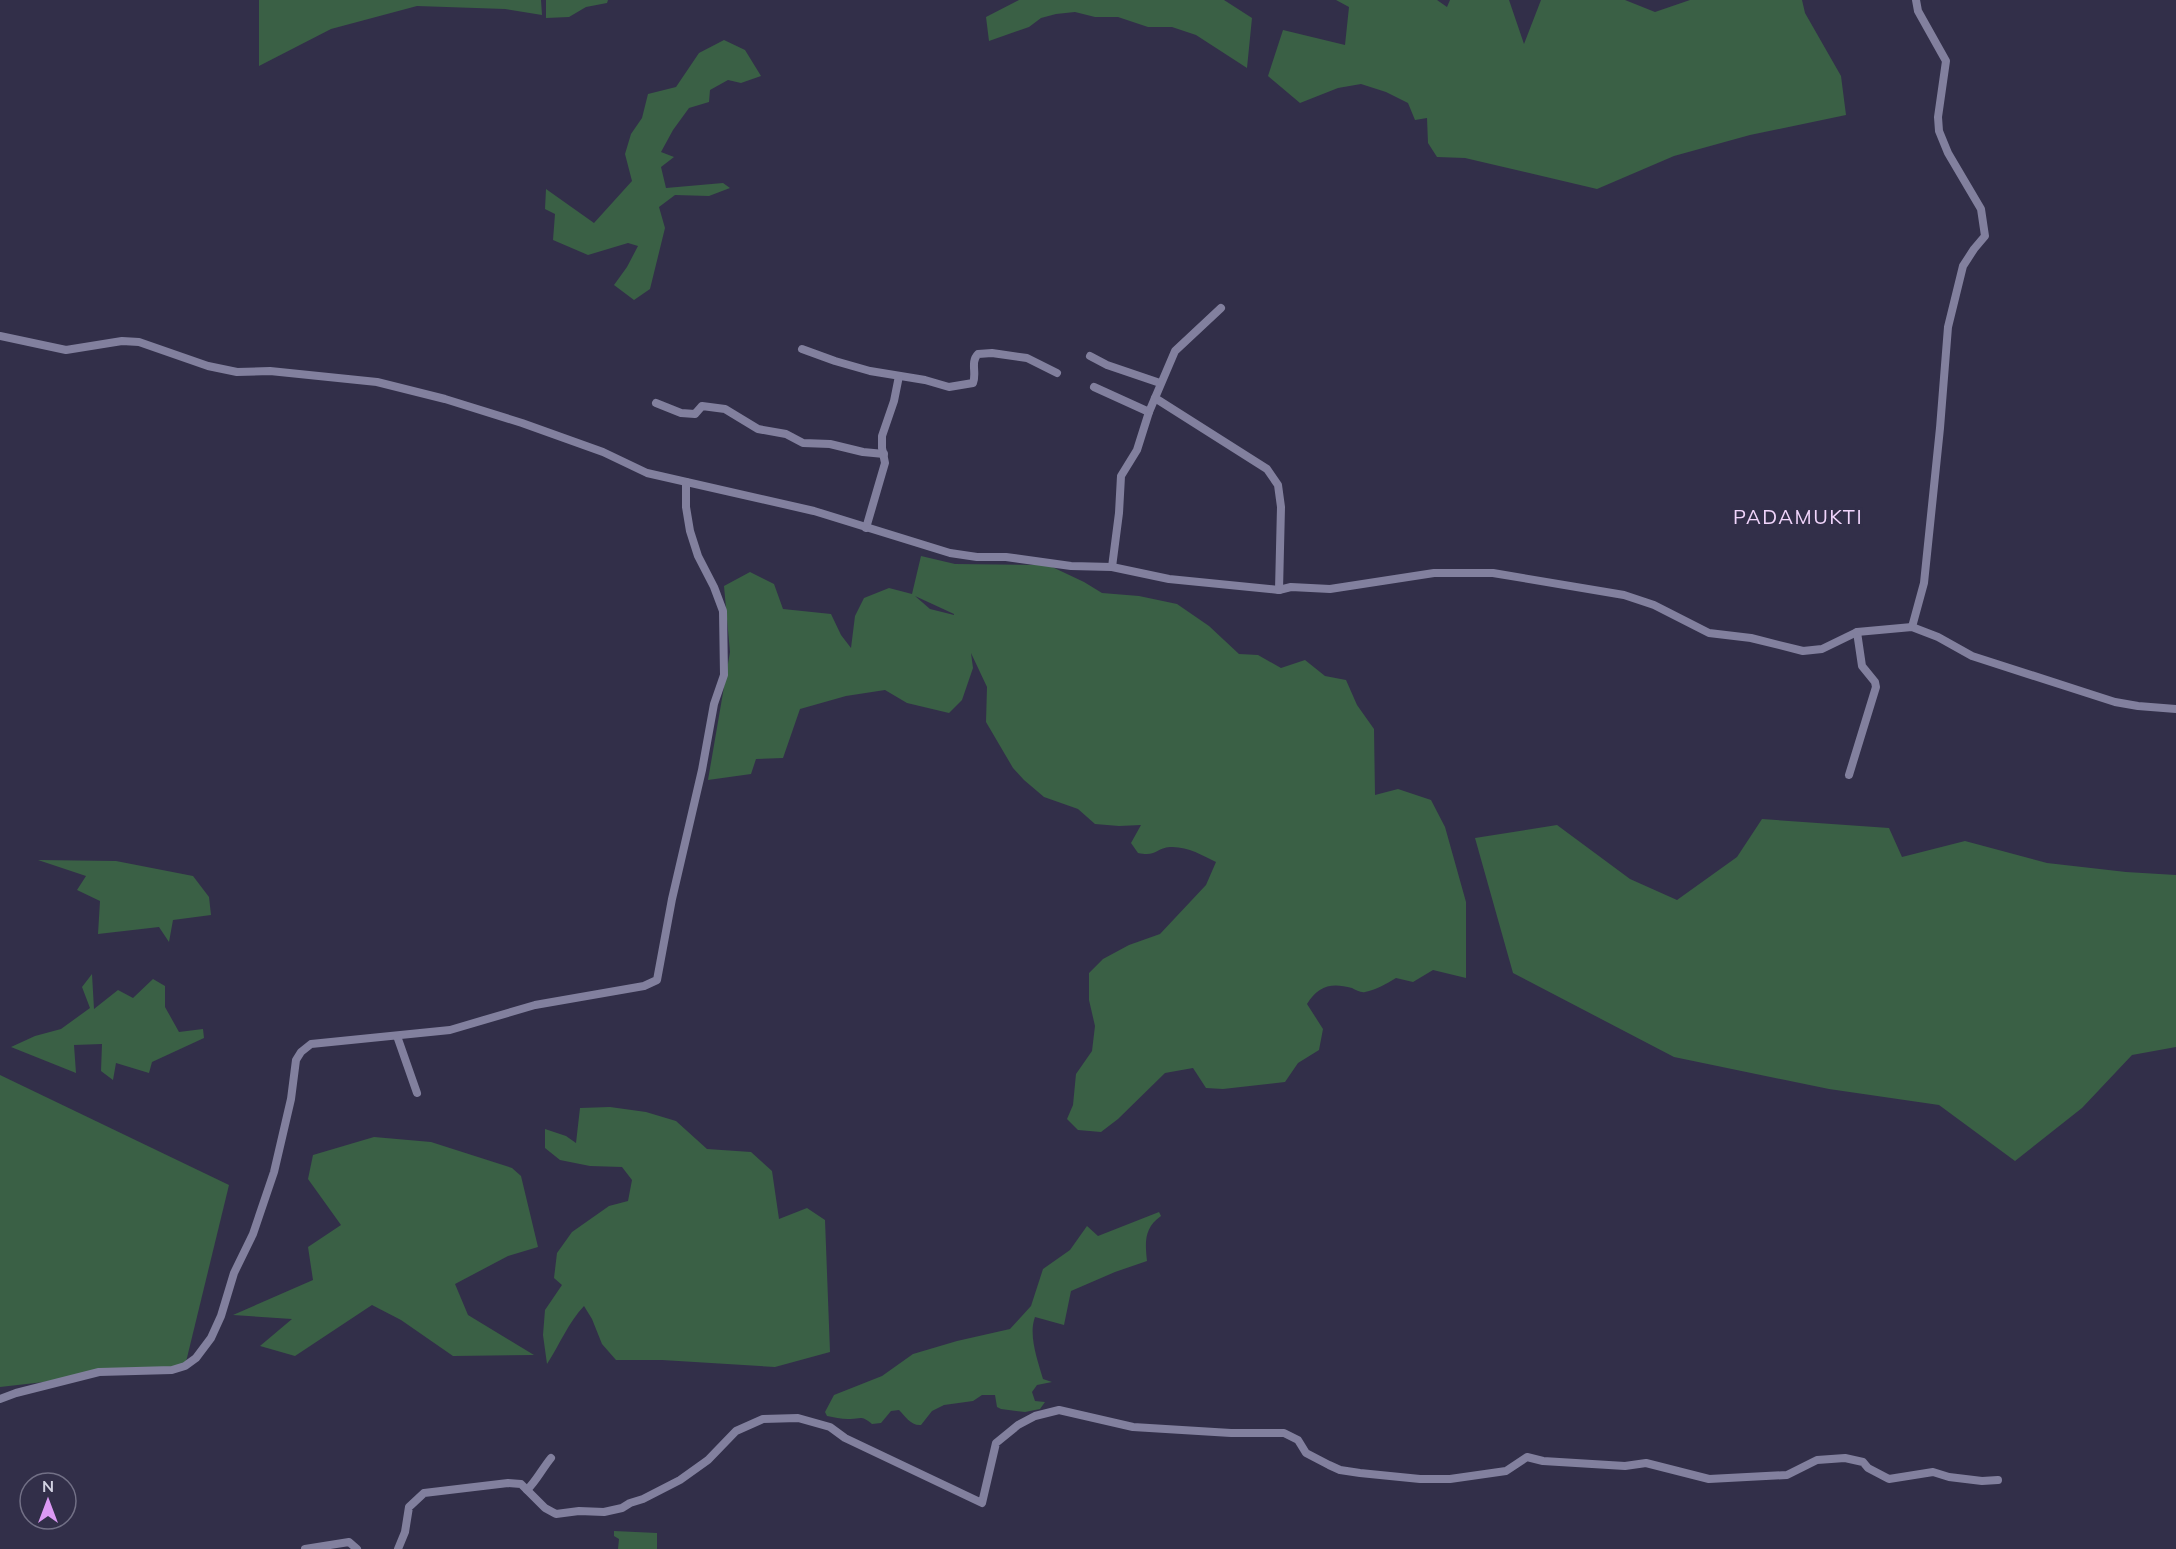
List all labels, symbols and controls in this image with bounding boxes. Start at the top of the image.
district label: PADAMUKTI [1733,504,1863,529]
north arrow [18,1471,78,1531]
text: N [42,1476,54,1496]

